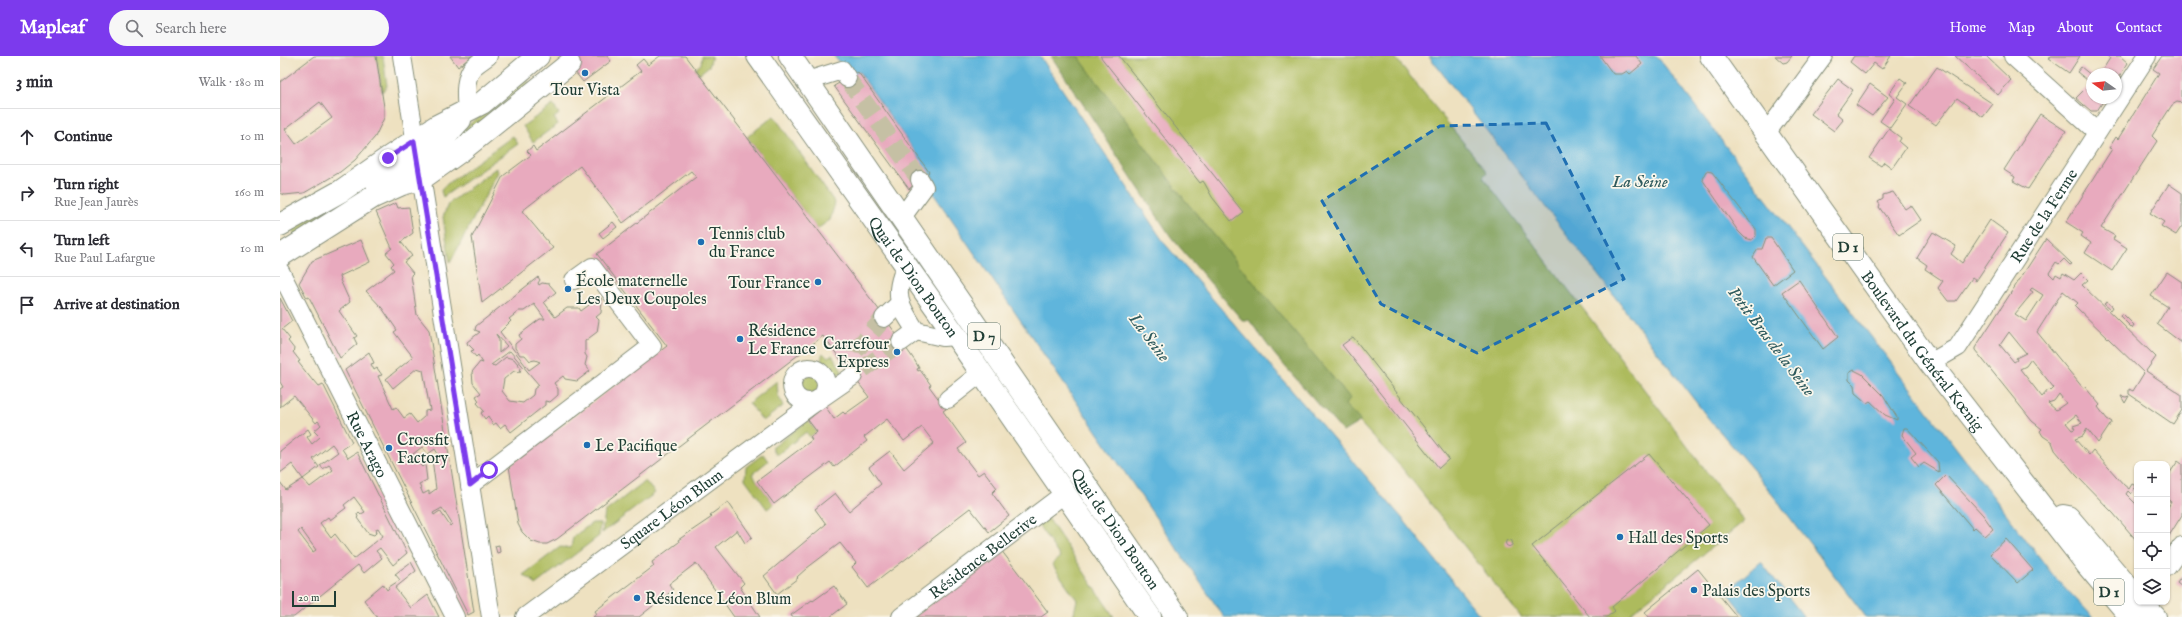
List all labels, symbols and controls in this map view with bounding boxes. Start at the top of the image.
search box [109,10,389,46]
text: Mapleaf [20,16,85,40]
icon: search [123,17,145,39]
text: Search here [155,19,227,38]
text: Home [1950,19,1986,37]
text: Map [2008,19,2035,37]
text: About [2057,19,2093,37]
text: Contact [2115,19,2162,37]
marker: Tour Vista [580,68,590,78]
north arrow [2086,68,2122,104]
text: 3 min [16,72,53,93]
text: Walk · 180 m [199,74,264,91]
place label: Tour Vista [550,81,620,101]
icon: ahead [16,126,38,148]
text: Continue [54,127,112,146]
text: 10 m [240,128,264,145]
route end [379,149,397,167]
street label: Rue de la Ferme [2007,166,2083,268]
water label: La Seine [1611,172,1668,193]
text: Turn right [54,175,119,194]
icon: right [16,182,38,204]
text: 160 m [234,184,264,201]
text: Rue Jean Jaurès [54,194,138,211]
street label: Quai de Dion Bouton [863,213,962,342]
place label: Tennis club du France [709,225,786,263]
text: Turn left [54,231,110,250]
road number: D 1 [1833,234,1863,260]
marker: Tennis club du France [696,237,706,247]
icon: left [16,238,38,260]
text: 10 m [240,240,264,257]
text: Rue Paul Lafargue [54,250,155,267]
street label: Boulevard du Général Kœnig [1855,268,1988,436]
place label: École maternelle Les Deux Coupoles [576,270,707,310]
place label: Tour France [728,274,810,294]
marker: Tour France [813,277,823,287]
water label: Petit Bras de la Seine [1723,283,1819,401]
marker: École maternelle Les Deux Coupoles [563,284,573,294]
icon: arrive [16,294,38,316]
text: Arrive at destination [54,295,180,314]
water label: La Seine [1123,309,1174,367]
place label: Résidence Le France [748,322,816,360]
road number: D 7 [968,323,1000,349]
marker: Résidence Le France [735,334,745,344]
place label: Carrefour Express [823,335,889,373]
marker: Carrefour Express [892,347,902,357]
street label: Rue Arago [341,408,391,482]
place label: Crossfit Factory [397,431,449,469]
place label: Le Pacifique [595,437,677,457]
marker: Le Pacifique [582,440,592,450]
marker: Crossfit Factory [384,443,394,453]
route start [480,461,498,479]
map controls [2134,461,2170,605]
button: + [2134,461,2170,497]
street label: Quai de Dion Bouton [1065,465,1163,595]
street label: Square Léon Blum [617,466,728,555]
button: − [2134,497,2170,533]
street label: Résidence Bellerive [926,510,1041,604]
place label: Hall des Sports [1628,529,1729,549]
marker: Hall des Sports [1615,532,1625,542]
button: locate [2134,533,2170,569]
button: layers [2134,569,2170,605]
road number: D 1 [2094,579,2124,605]
place label: Palais des Sports [1702,582,1811,602]
marker: Palais des Sports [1689,585,1699,595]
scale bar [292,589,336,608]
place label: Résidence Léon Blum [645,590,791,610]
text: 20 m [298,591,319,605]
marker: Résidence Léon Blum [632,593,642,603]

